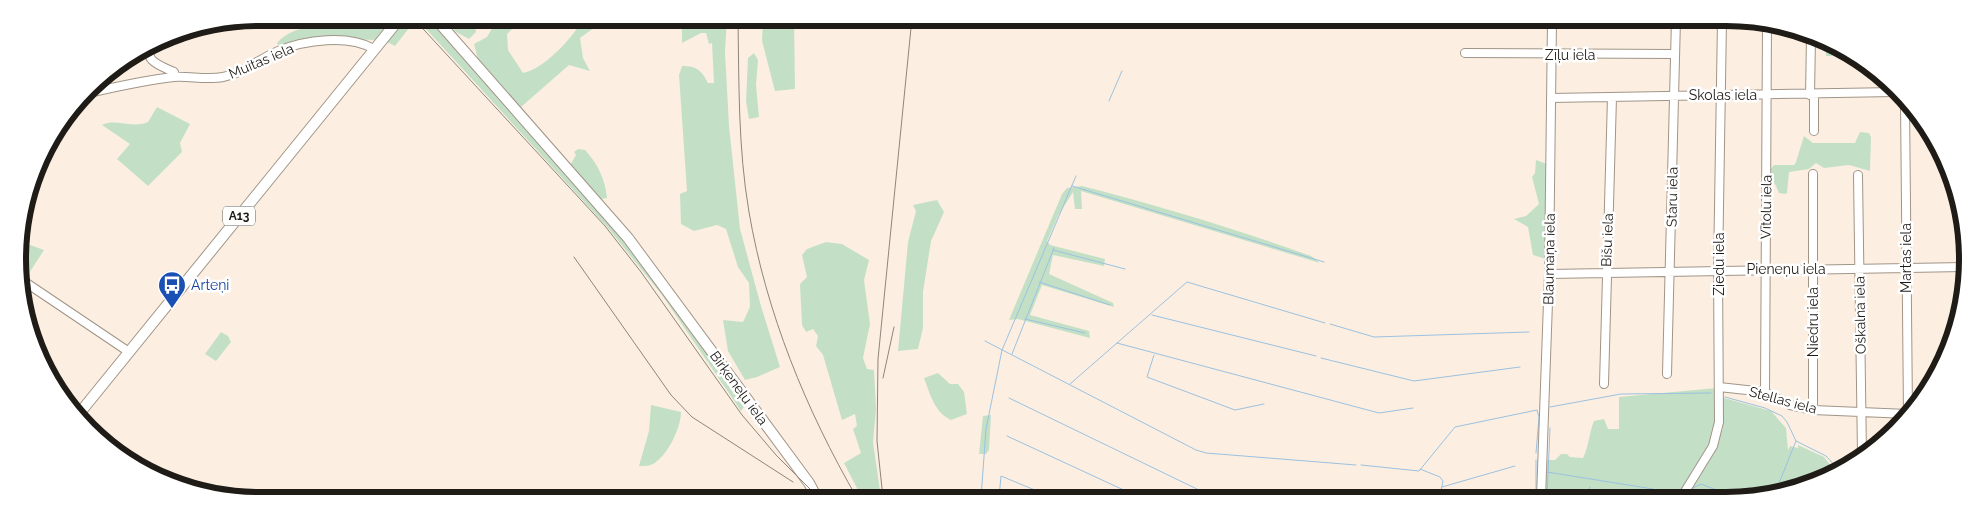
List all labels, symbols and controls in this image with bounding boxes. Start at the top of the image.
street label: Muitas iela [226,40,296,82]
street label: Zīļu iela [1545,47,1595,63]
street label: Skolas iela [1689,87,1757,103]
street label: Staru iela [1663,167,1681,227]
street label: Vītolu iela [1757,175,1775,239]
road number: A13 [223,207,255,226]
street label: Blaumaņa iela [1540,213,1558,305]
street label: Bišu iela [1598,213,1616,267]
street label: Martas iela [1898,223,1914,293]
street label: Ziedu iela [1711,232,1727,296]
street label: Pieneņu iela [1746,261,1826,277]
bus stop icon: Arteņi [157,270,187,309]
street label: Oškalna iela [1851,276,1869,354]
place label: Arteņi [191,277,229,293]
street label: Niedru iela [1805,287,1821,357]
street label: Birķeneļu iela [707,348,771,428]
street label: Stellas iela [1747,383,1819,417]

